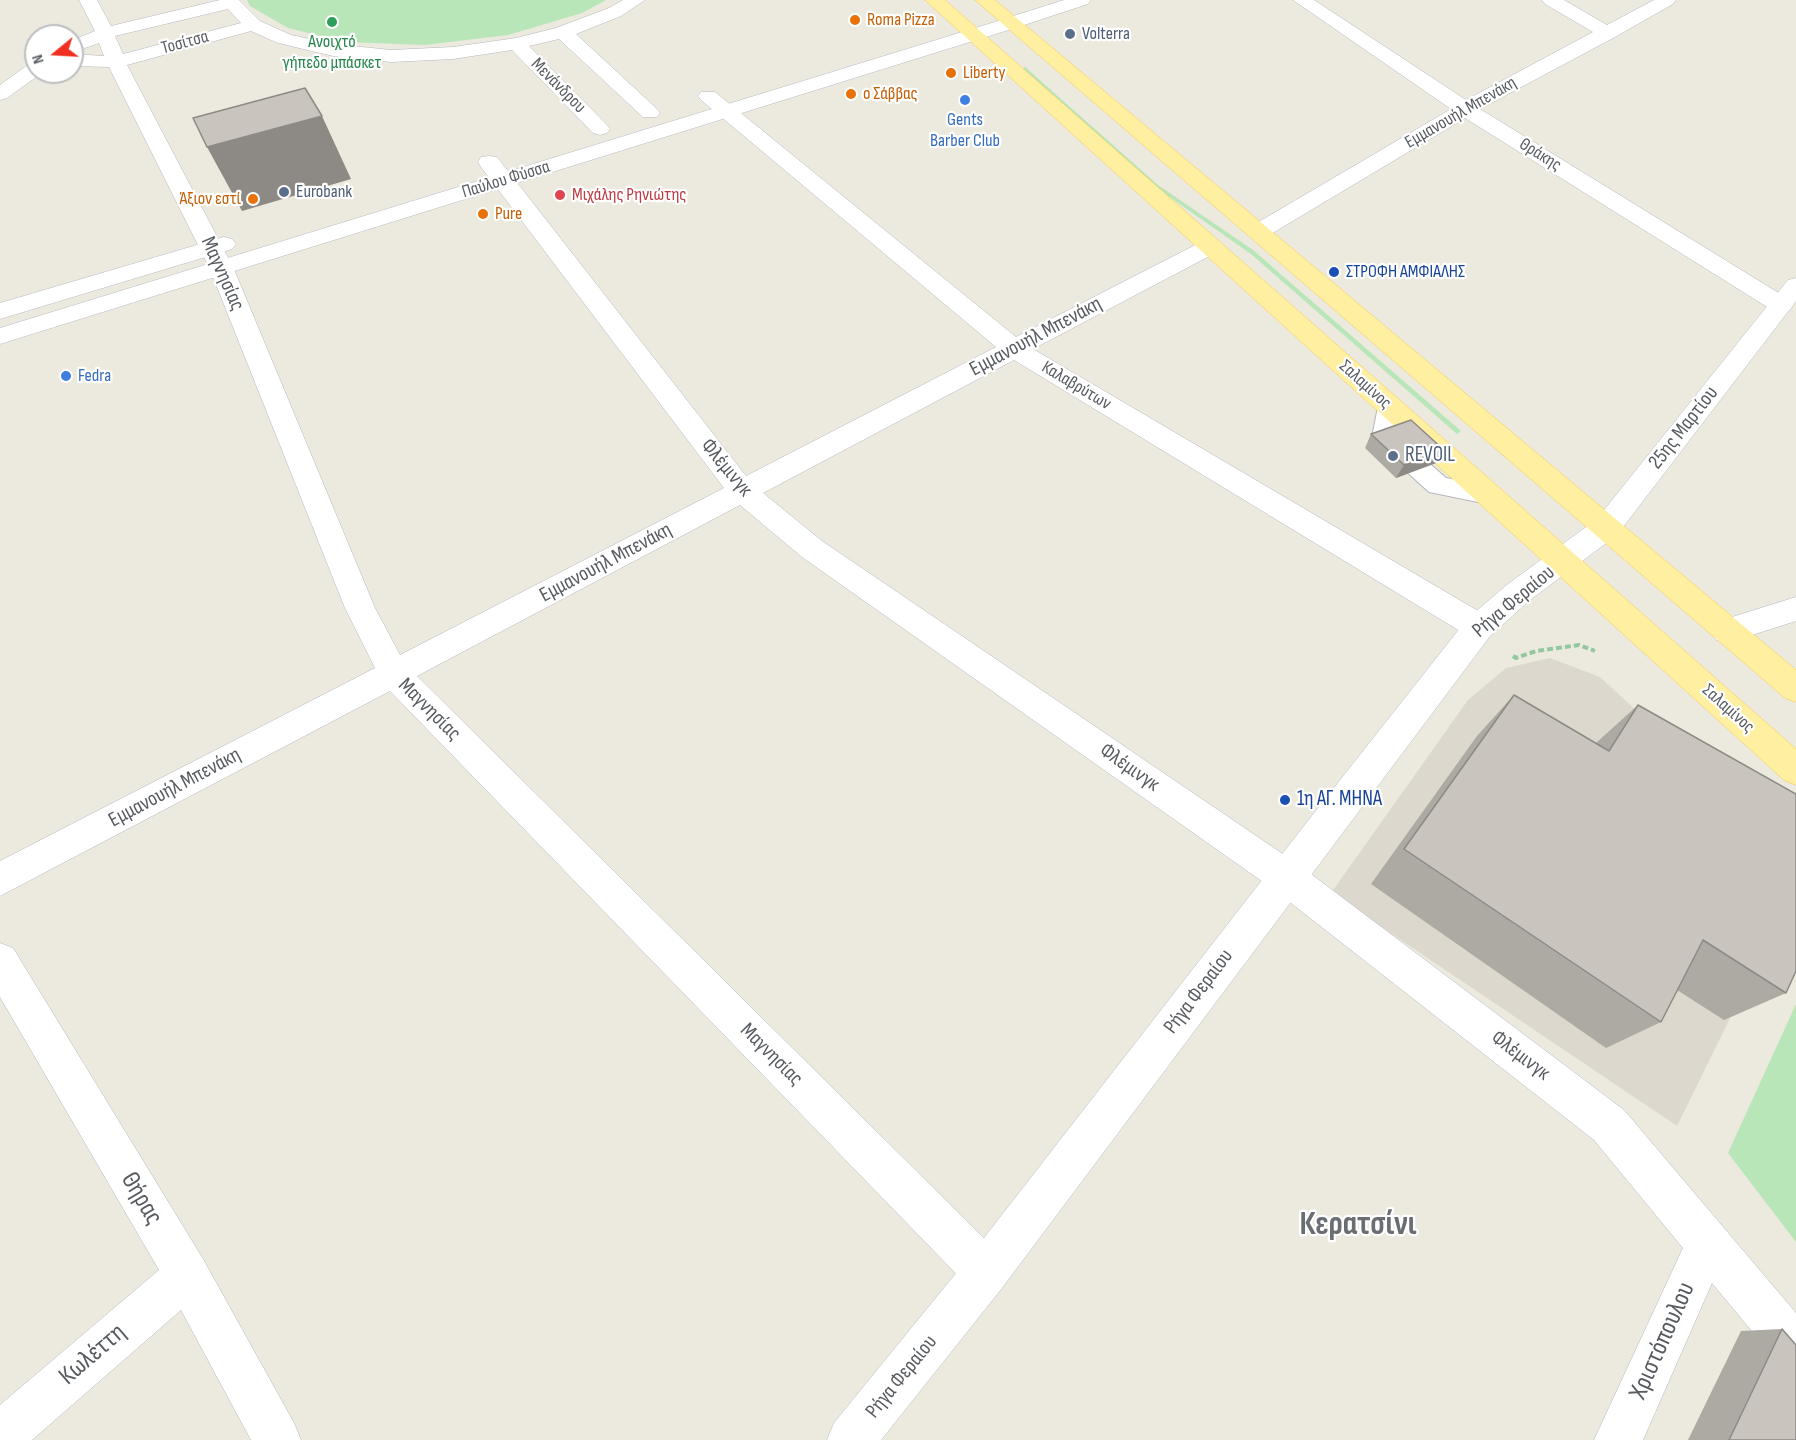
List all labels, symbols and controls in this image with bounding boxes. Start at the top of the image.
place label: Roma Pizza [867,9,935,31]
marker: Roma Pizza [848,13,862,27]
marker: Ανοιχτό γήπεδο μπάσκετ [325,15,339,29]
place label: Volterra [1082,23,1130,45]
north arrow [24,24,84,84]
street label: Τοσίτσα [159,26,211,60]
marker: Volterra [1063,27,1077,41]
place label: Ανοιχτό γήπεδο μπάσκετ [283,31,381,74]
text: N [28,52,49,66]
street label: Μενάνδρου [526,54,590,118]
place label: Liberty [963,62,1006,84]
marker: Liberty [944,66,958,80]
street label: Εμμανουήλ Μπενάκη [1401,72,1521,154]
place label: ο Σάββας [863,83,918,105]
marker: ο Σάββας [844,87,858,101]
marker: Gents Barber Club [958,93,972,107]
place label: Gents Barber Club [930,109,1000,152]
street label: Θράκης [1515,134,1565,176]
street label: Παύλου Φύσσα [459,156,553,204]
place label: Eurobank [296,181,352,203]
place label: Μιχάλης Ρηνιώτης [572,184,686,206]
marker: Eurobank [277,185,291,199]
place label: Άξιον εστί [180,188,241,210]
marker: Μιχάλης Ρηνιώτης [553,188,567,202]
marker: Άξιον εστί [246,192,260,206]
place label: Pure [495,203,522,225]
marker: Pure [476,207,490,221]
street label: Μαγνησίας [195,233,249,315]
place label: ΣΤΡΟΦΗ ΑΜΦΙΑΛΗΣ [1346,261,1465,283]
marker: ΣΤΡΟΦΗ ΑΜΦΙΑΛΗΣ [1327,265,1341,279]
street label: Εμμανουήλ Μπενάκη [966,292,1106,382]
street label: Σαλαμίνος [1334,356,1396,414]
street label: Καλαβρύτων [1037,357,1115,415]
place label: Fedra [78,365,111,387]
marker: Fedra [59,369,73,383]
street label: 25ης Μαρτίου [1644,381,1724,475]
street label: Φλέμινγκ [695,434,757,502]
place label: REVOIL [1405,443,1455,469]
marker: REVOIL [1386,449,1400,463]
street label: Εμμανουήλ Μπενάκη [536,518,676,608]
street label: Ρήγα Φεραίου [1468,560,1560,644]
street label: Μαγνησίας [392,673,466,747]
street label: Σαλαμίνος [1697,680,1759,738]
street label: Φλέμινγκ [1094,738,1164,798]
street label: Εμμανουήλ Μπενάκη [105,743,245,833]
place label: 1η ΑΓ. ΜΗΝΑ [1297,787,1382,813]
marker: 1η ΑΓ. ΜΗΝΑ [1278,793,1292,807]
street label: Ρήγα Φεραίου [1159,945,1239,1039]
street label: Μαγνησίας [734,1018,808,1092]
street label: Φλέμινγκ [1486,1026,1554,1086]
street label: Θήρας [113,1167,169,1231]
district label: Κερατσίνι [1299,1206,1417,1246]
street label: Χριστόπουλου [1623,1278,1703,1404]
street label: Κωλέττη [53,1318,133,1392]
street label: Ρήγα Φεραίου [861,1330,943,1424]

